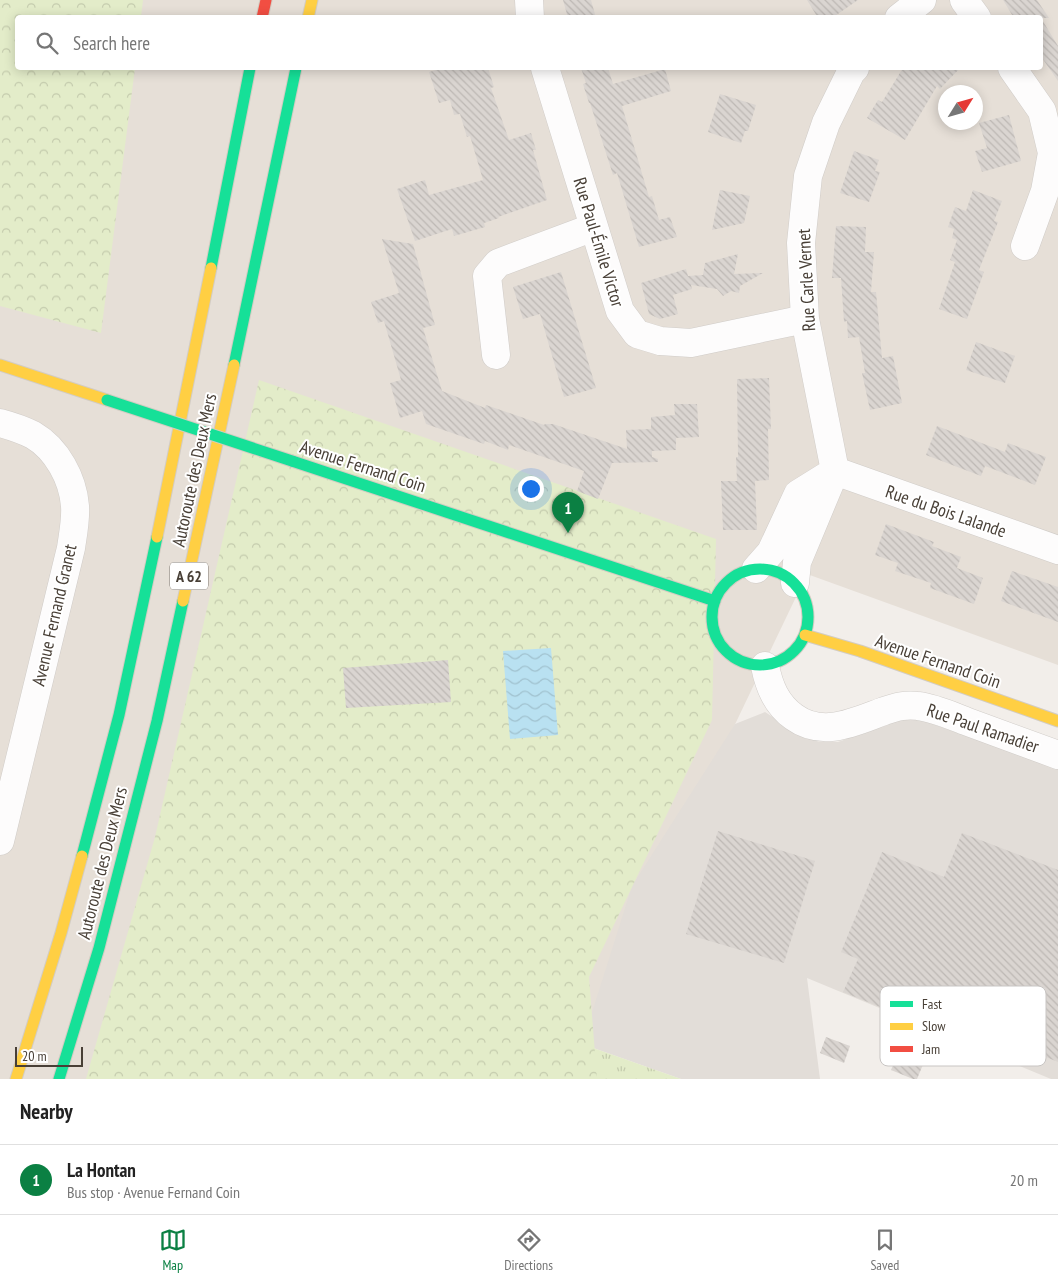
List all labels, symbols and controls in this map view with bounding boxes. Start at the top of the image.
search box [15,15,1043,70]
icon: search [33,29,61,57]
text: Search here [73,31,150,55]
north arrow [938,85,983,130]
street label: Rue Paul-Émile Victor [568,174,630,310]
street label: Rue Carle Vernet [792,228,820,332]
street label: Autoroute des Deux Mers [167,391,221,549]
street label: Avenue Fernand Coin [297,435,429,497]
your location [518,476,544,502]
street label: Rue du Bois Lalande [883,480,1009,542]
pin: 1 [552,492,584,533]
street label: Avenue Fernand Granet [26,542,82,688]
road number: A 62 [170,562,208,590]
street label: Avenue Fernand Coin [872,629,1004,693]
street label: Rue Paul Ramadier [924,698,1042,758]
street label: Autoroute des Deux Mers [72,785,132,941]
legend [880,986,1046,1066]
text: Fast [922,995,942,1013]
text: Slow [922,1017,946,1035]
text: Jam [921,1040,940,1058]
scale bar [15,1044,82,1067]
text: 20 m [22,1047,47,1065]
text: Nearby [20,1098,73,1125]
text: La Hontan [67,1158,136,1182]
text: 1 [32,1170,40,1190]
text: 20 m [1010,1170,1038,1190]
text: Bus stop · Avenue Fernand Coin [67,1182,240,1202]
tab: Map [159,1226,187,1274]
tab: Directions [504,1226,553,1274]
tab: Saved [870,1226,899,1274]

